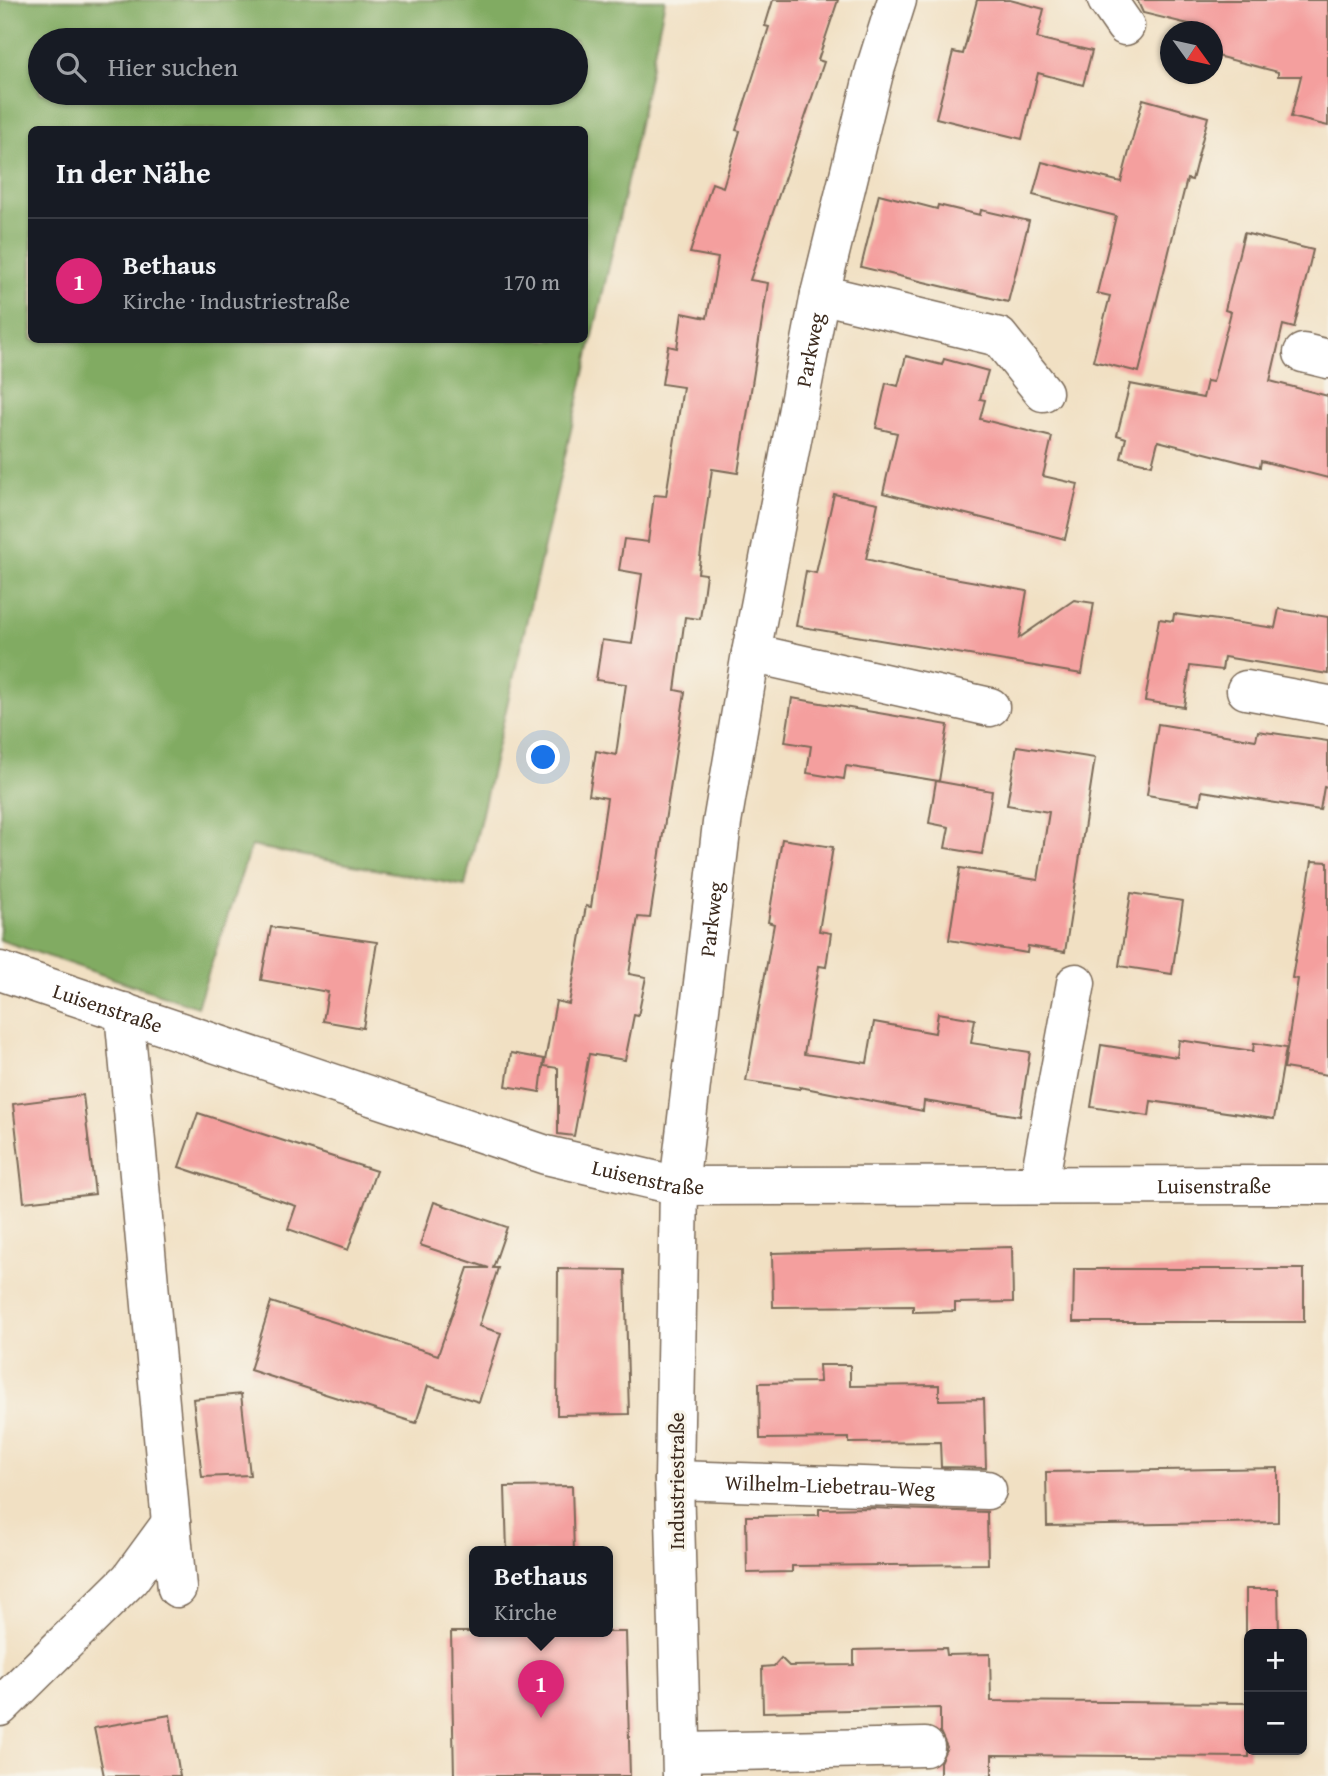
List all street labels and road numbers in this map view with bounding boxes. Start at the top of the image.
street label: Parkweg [787,309,832,390]
street label: Parkweg [691,879,731,958]
street label: Luisenstraße [49,975,167,1040]
street label: Luisenstraße [589,1151,704,1202]
street label: Luisenstraße [1157,1170,1271,1201]
street label: Industriestraße [661,1412,692,1550]
street label: Wilhelm-Liebetrau-Weg [724,1466,936,1504]

